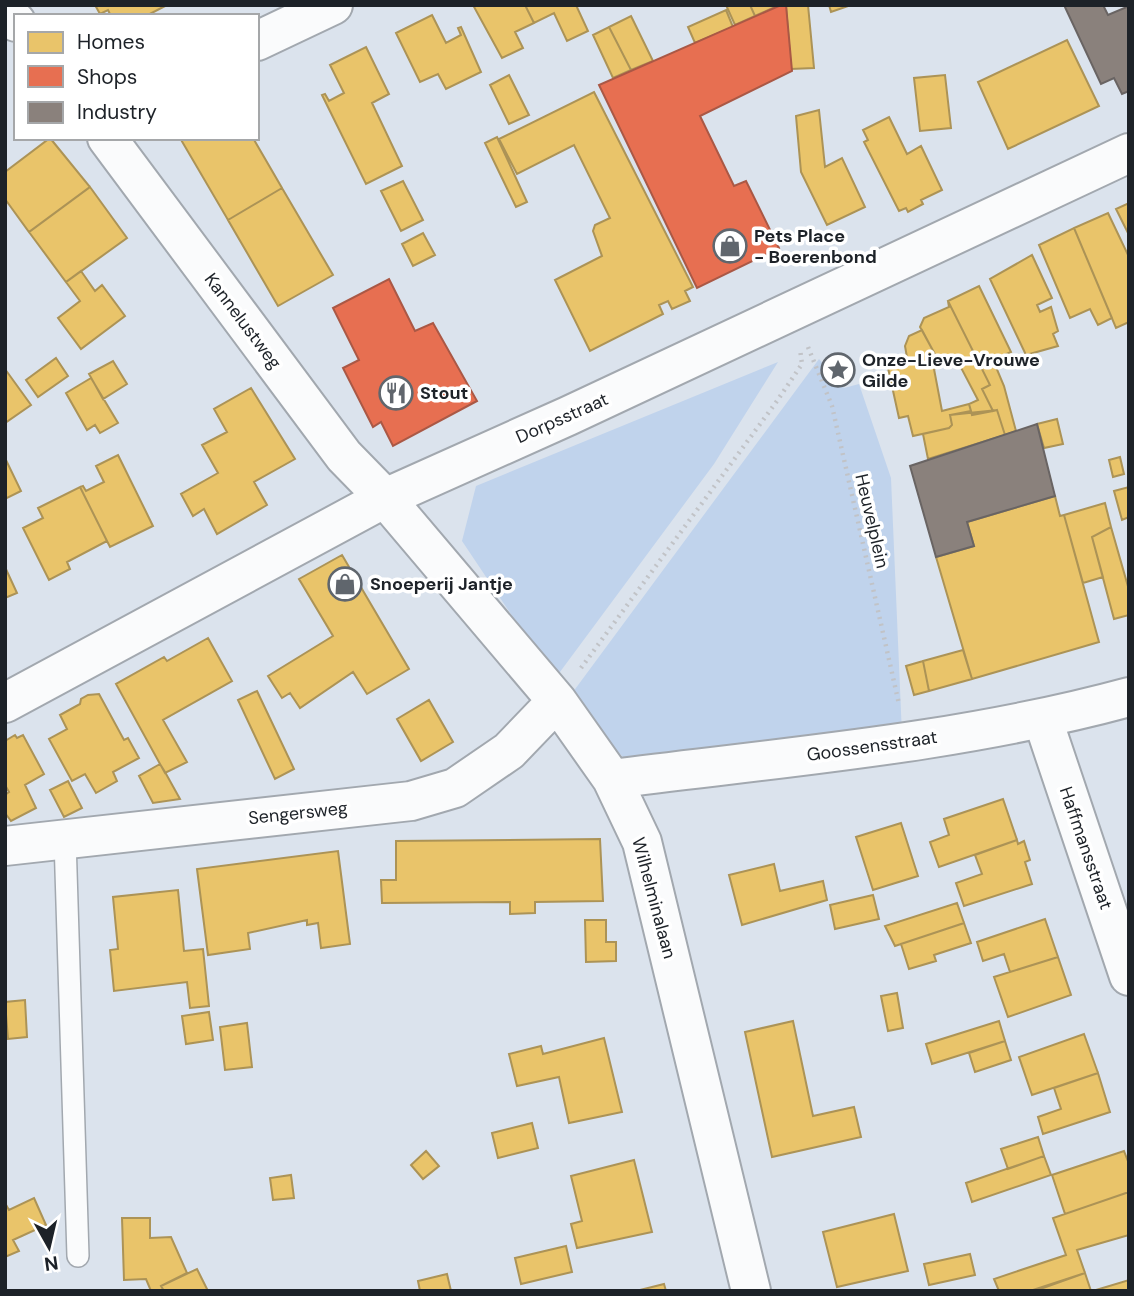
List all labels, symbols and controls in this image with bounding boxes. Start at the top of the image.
legend [14,14,259,140]
text: Homes [77,28,145,56]
text: Shops [77,63,137,91]
text: Industry [77,98,157,126]
place label: Pets Place - Boerenbond [754,224,877,269]
shop icon: Pets Place - Boerenbond [711,227,749,265]
street label: Kannelustweg [199,268,287,374]
place label: Onze-Lieve-Vrouwe Gilde [862,348,1040,393]
place icon: Onze-Lieve-Vrouwe Gilde [819,351,857,389]
restaurant icon: Stout [377,374,415,412]
place label: Stout [420,381,468,405]
street label: Dorpsstraat [512,387,612,449]
street label: Heuvelplein [849,471,895,571]
shop icon: Snoeperij Jantje [326,565,364,603]
place label: Snoeperij Jantje [370,572,513,596]
street label: Goossensstraat [805,725,939,767]
street label: Haffmansstraat [1054,783,1118,913]
street label: Sengersweg [247,796,349,830]
street label: Wilhelminalaan [626,835,682,961]
north arrow [14,1212,84,1282]
text: N [43,1250,60,1277]

